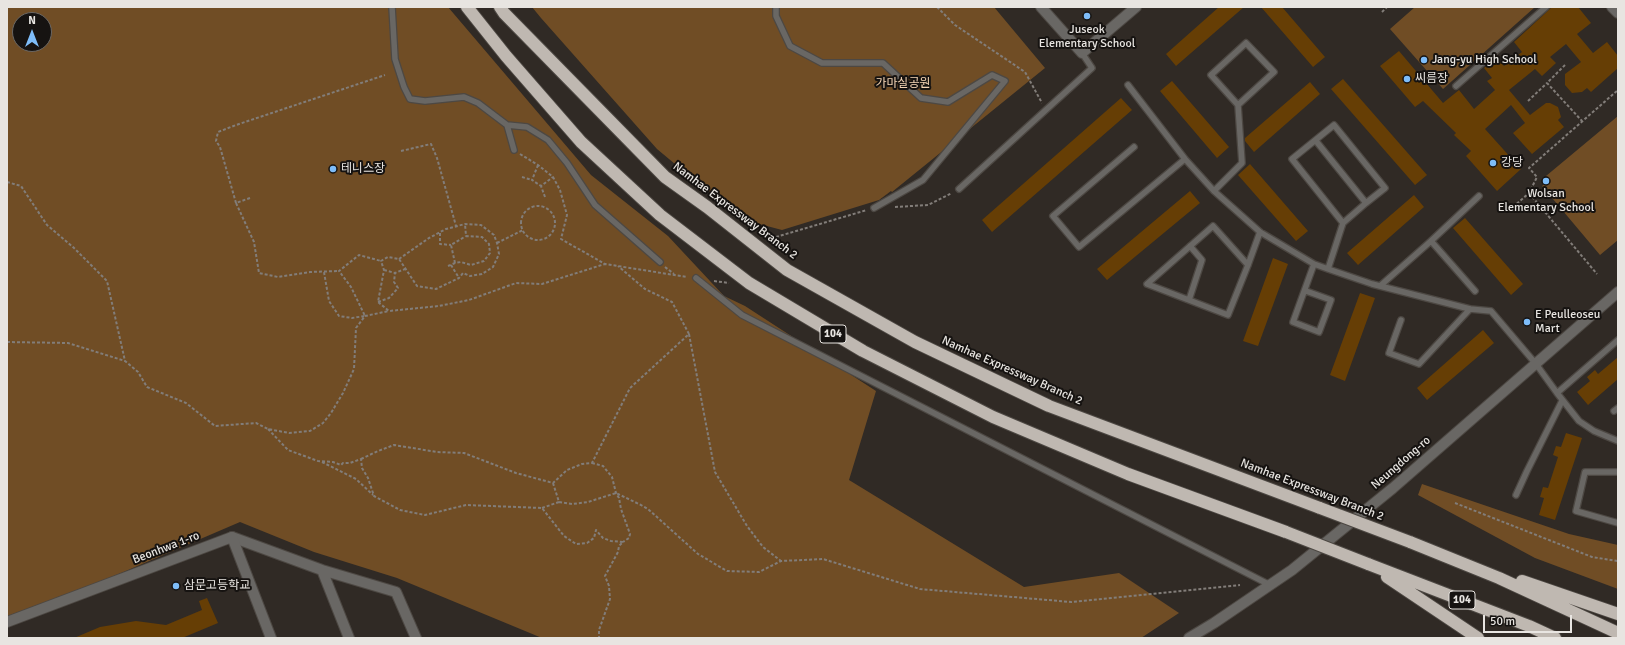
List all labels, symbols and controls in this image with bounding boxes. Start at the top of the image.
marker: Juseok Elementary School [1082,11,1092,21]
north arrow [12,12,52,52]
text: N [28,14,36,27]
place label: Juseok Elementary School [1039,23,1135,51]
place label: Jang-yu High School [1432,53,1537,67]
marker: Jang-yu High School [1419,55,1429,65]
place label: 씨름장 [1415,72,1448,86]
marker: 씨름장 [1402,74,1412,84]
park label: 가마실공원 [875,77,931,91]
place label: 강당 [1501,156,1523,170]
marker: 강당 [1488,158,1498,168]
street label: Namhae Expressway Branch 2 [670,159,800,263]
place label: 테니스장 [341,162,385,176]
marker: 테니스장 [328,164,338,174]
marker: Wolsan Elementary School [1541,176,1551,186]
place label: Wolsan Elementary School [1498,187,1594,215]
place label: E Peulleoseu Mart [1535,308,1600,336]
marker: E Peulleoseu Mart [1522,317,1532,327]
road number: 104 [820,325,846,343]
street label: Namhae Expressway Branch 2 [939,333,1085,409]
street label: Neungdong-ro [1368,433,1434,493]
street label: Namhae Expressway Branch 2 [1238,456,1386,524]
street label: Beonhwa 1-ro [131,529,201,567]
place label: 삼문고등학교 [184,579,250,593]
marker: 삼문고등학교 [171,581,181,591]
road number: 104 [1449,591,1475,609]
scale bar [1485,607,1574,633]
text: 50 m [1490,614,1515,629]

